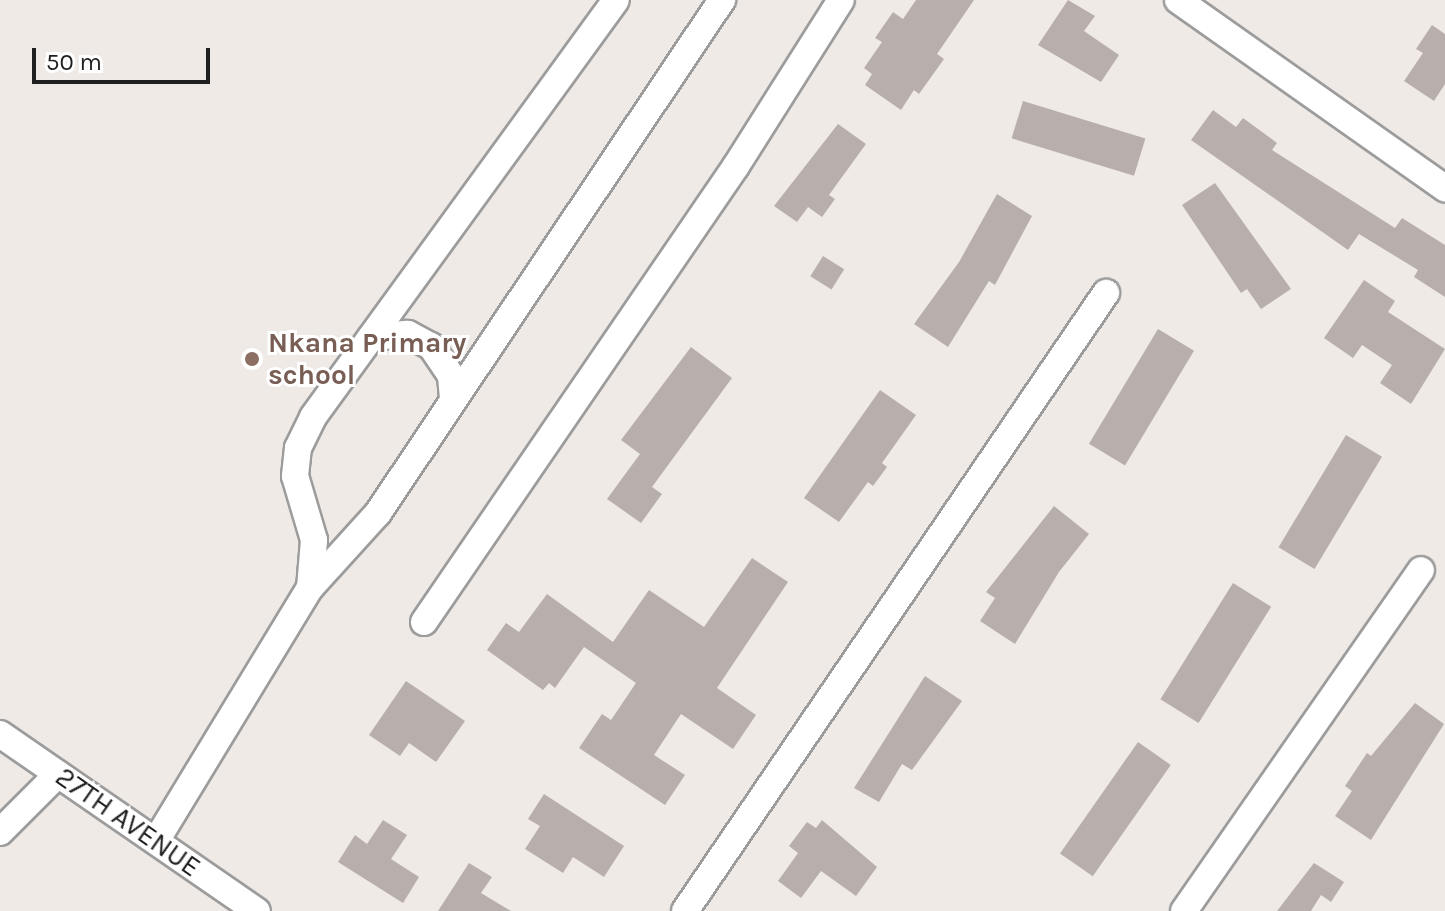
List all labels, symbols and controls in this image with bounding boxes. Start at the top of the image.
scale bar [36,32,214,82]
text: 50 m [46,48,102,76]
place label: Nkana Primary school [268,326,466,392]
marker: Nkana Primary school [243,350,261,368]
street label: 27TH AVENUE [49,760,207,884]

